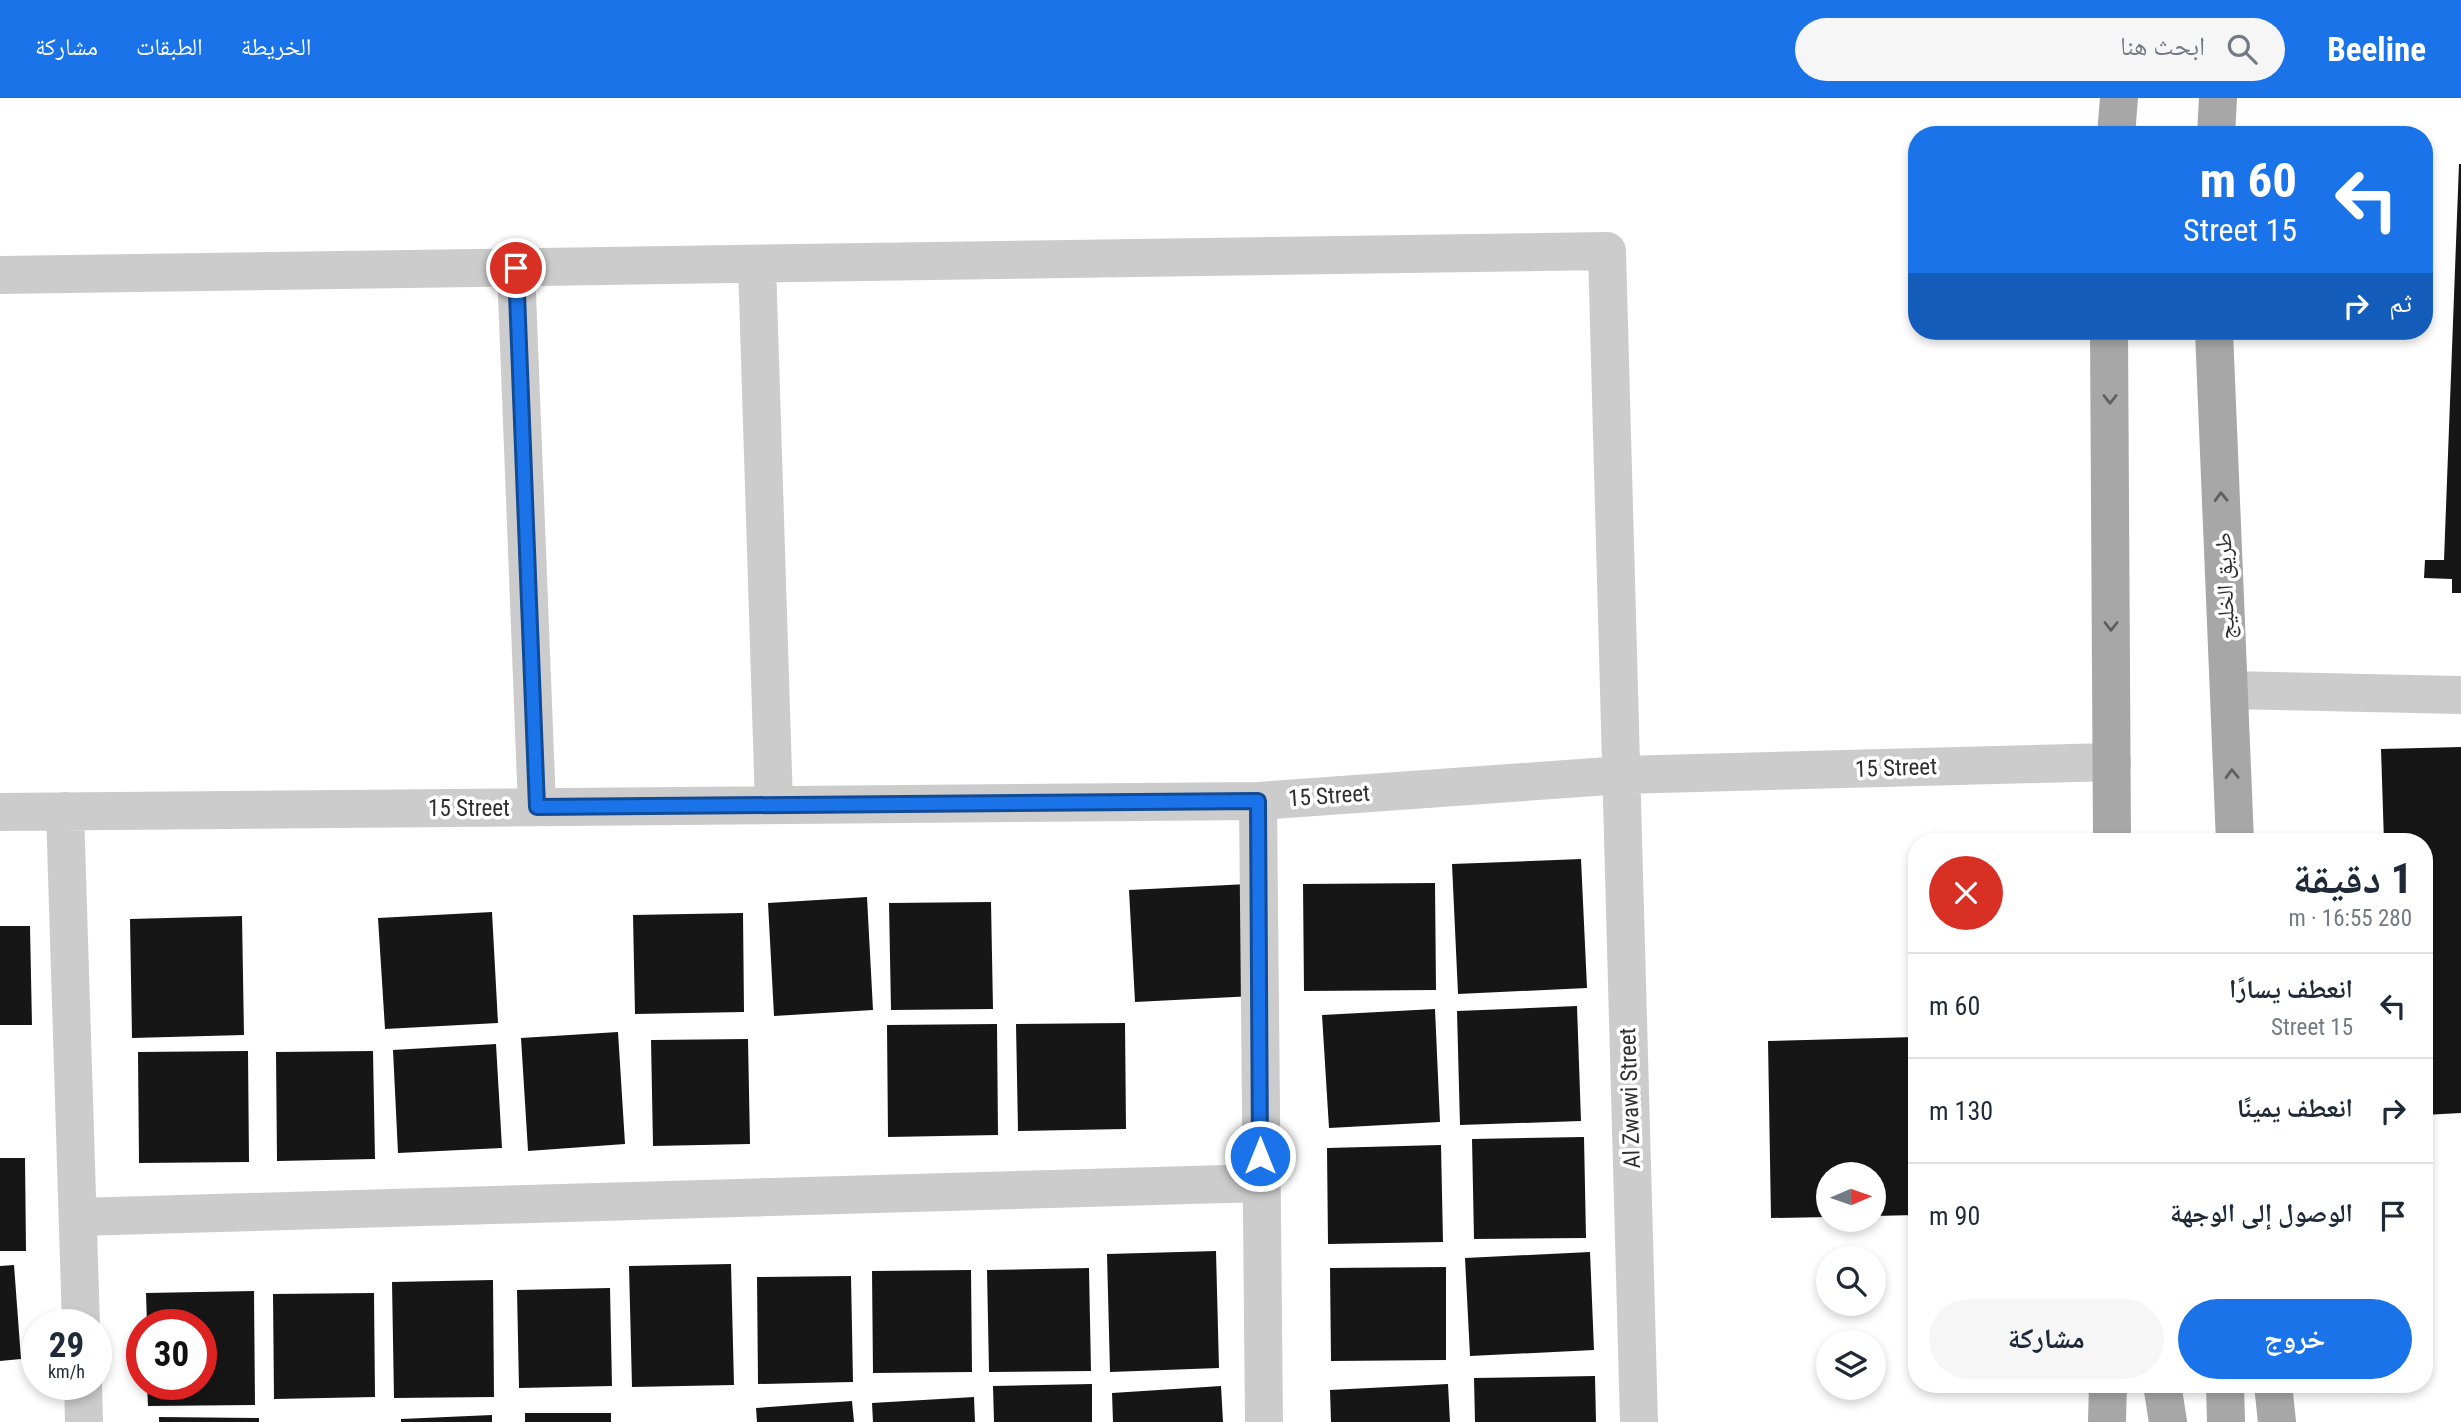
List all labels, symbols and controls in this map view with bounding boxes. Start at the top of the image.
search box [1795,18,2285,81]
icon: search [2223,30,2261,68]
text: Beeline [2327,30,2426,69]
text: ابحث هنا [2120,31,2205,61]
text: مشاركة [35,33,98,61]
text: الطبقات [136,33,203,61]
text: الخريطة [241,33,311,61]
text: 60 m [2200,152,2297,209]
icon: left [2321,154,2412,245]
text: 15 Street [2183,211,2297,249]
pin [486,238,546,298]
icon: arrive [497,249,535,287]
icon: right [2337,287,2375,325]
text: ثم [2389,288,2412,318]
one-way arrow [2102,394,2118,405]
one-way arrow [2214,492,2229,503]
street label: طريق الخليج [2210,532,2241,640]
one-way arrow [2103,622,2119,632]
street label: 15 Street [1855,753,1937,783]
one-way arrow [2225,768,2240,779]
street label: 15 Street [1287,780,1371,812]
street label: 15 Street [428,795,510,822]
text: 1 دقيقة [2293,854,2412,903]
button: close [1929,856,2003,930]
text: 280 m · 16:55 [2288,905,2412,932]
text: انعطف يسارًا [2229,974,2353,1004]
icon: left [2374,987,2412,1025]
text: 60 m [1929,991,1980,1021]
text: 15 Street [2271,1014,2353,1041]
street label: Al Zwawi Street [1614,1027,1646,1169]
icon: right [2374,1092,2412,1130]
text: انعطف يمينًا [2237,1093,2353,1123]
text: 130 m [1929,1096,1993,1126]
position arrow [1223,1119,1297,1193]
north arrow [1816,1162,1886,1232]
map controls [1816,1162,1886,1400]
icon: arrive [2374,1197,2412,1235]
text: الوصول إلى الوجهة [2170,1198,2353,1228]
text: 90 m [1929,1201,1980,1231]
button: search [1816,1246,1886,1316]
button: مشاركة [1929,1299,2164,1379]
button: خروج [2178,1299,2412,1379]
speed limit sign: 30 [126,1309,217,1400]
text: 29 [49,1325,84,1366]
button: layers [1816,1330,1886,1400]
text: km/h [48,1361,85,1382]

